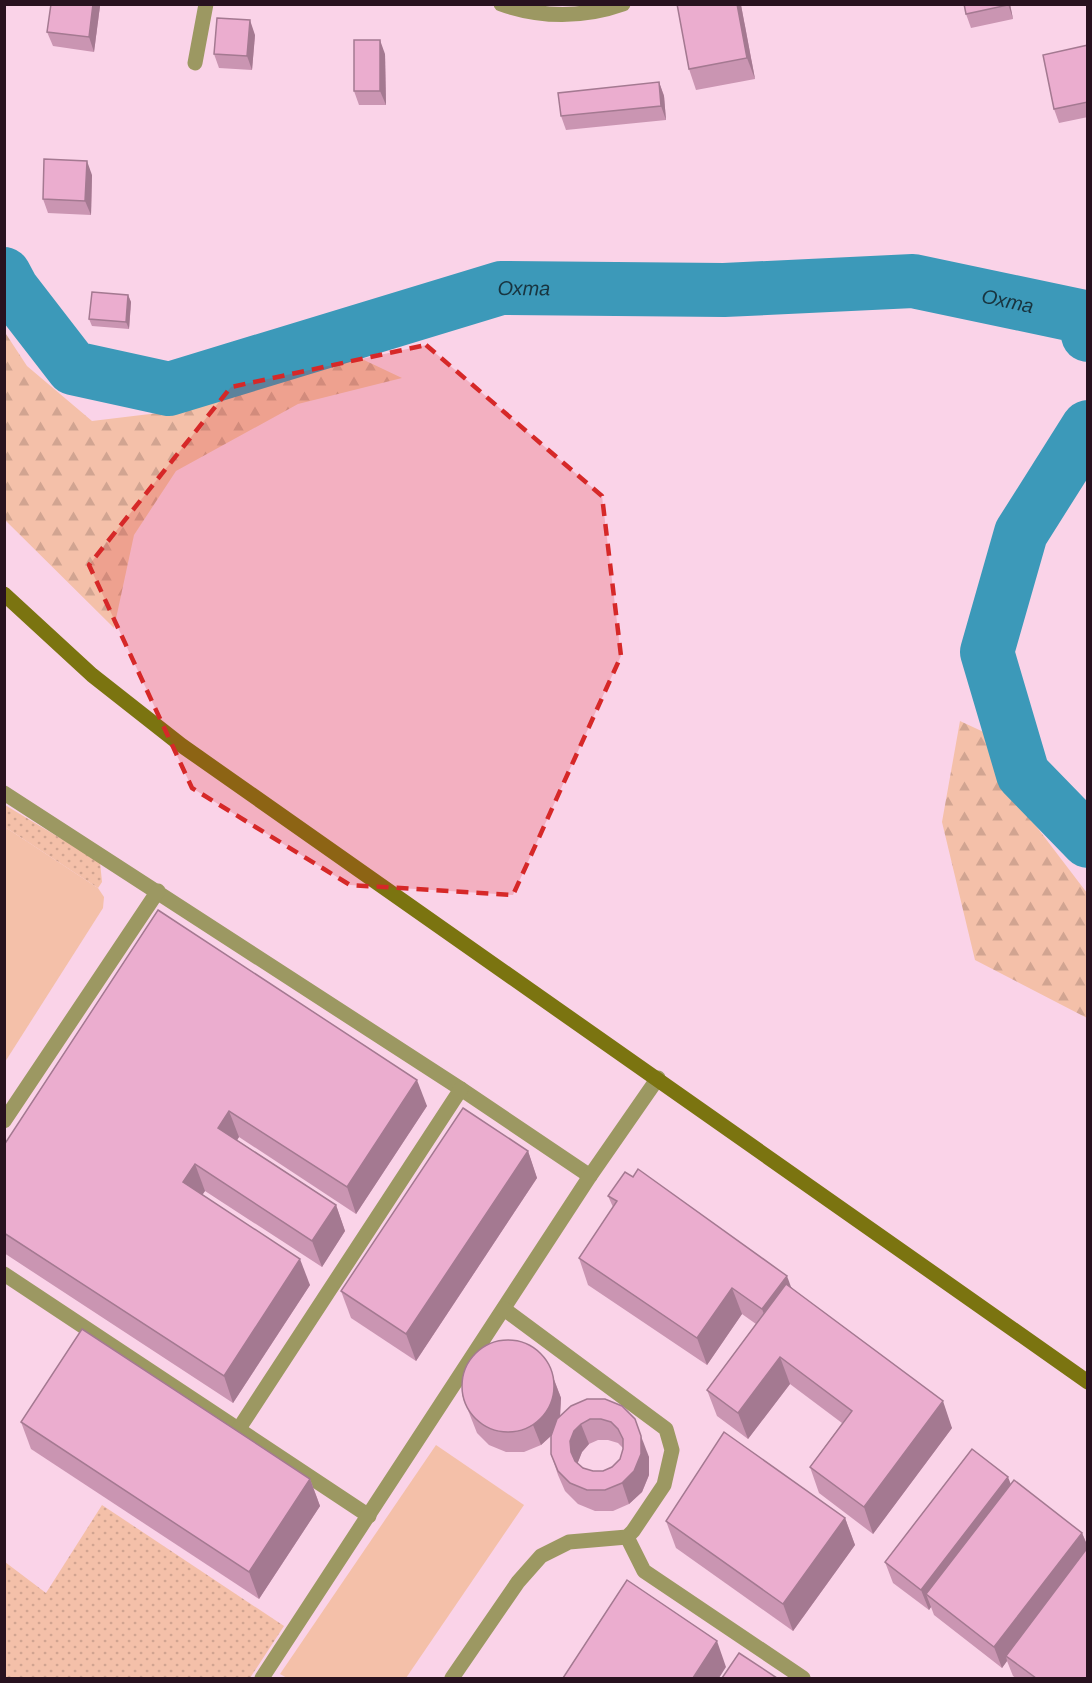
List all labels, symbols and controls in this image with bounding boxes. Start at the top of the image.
water label: Охта [497,275,550,301]
water label: Охта [979,283,1036,319]

